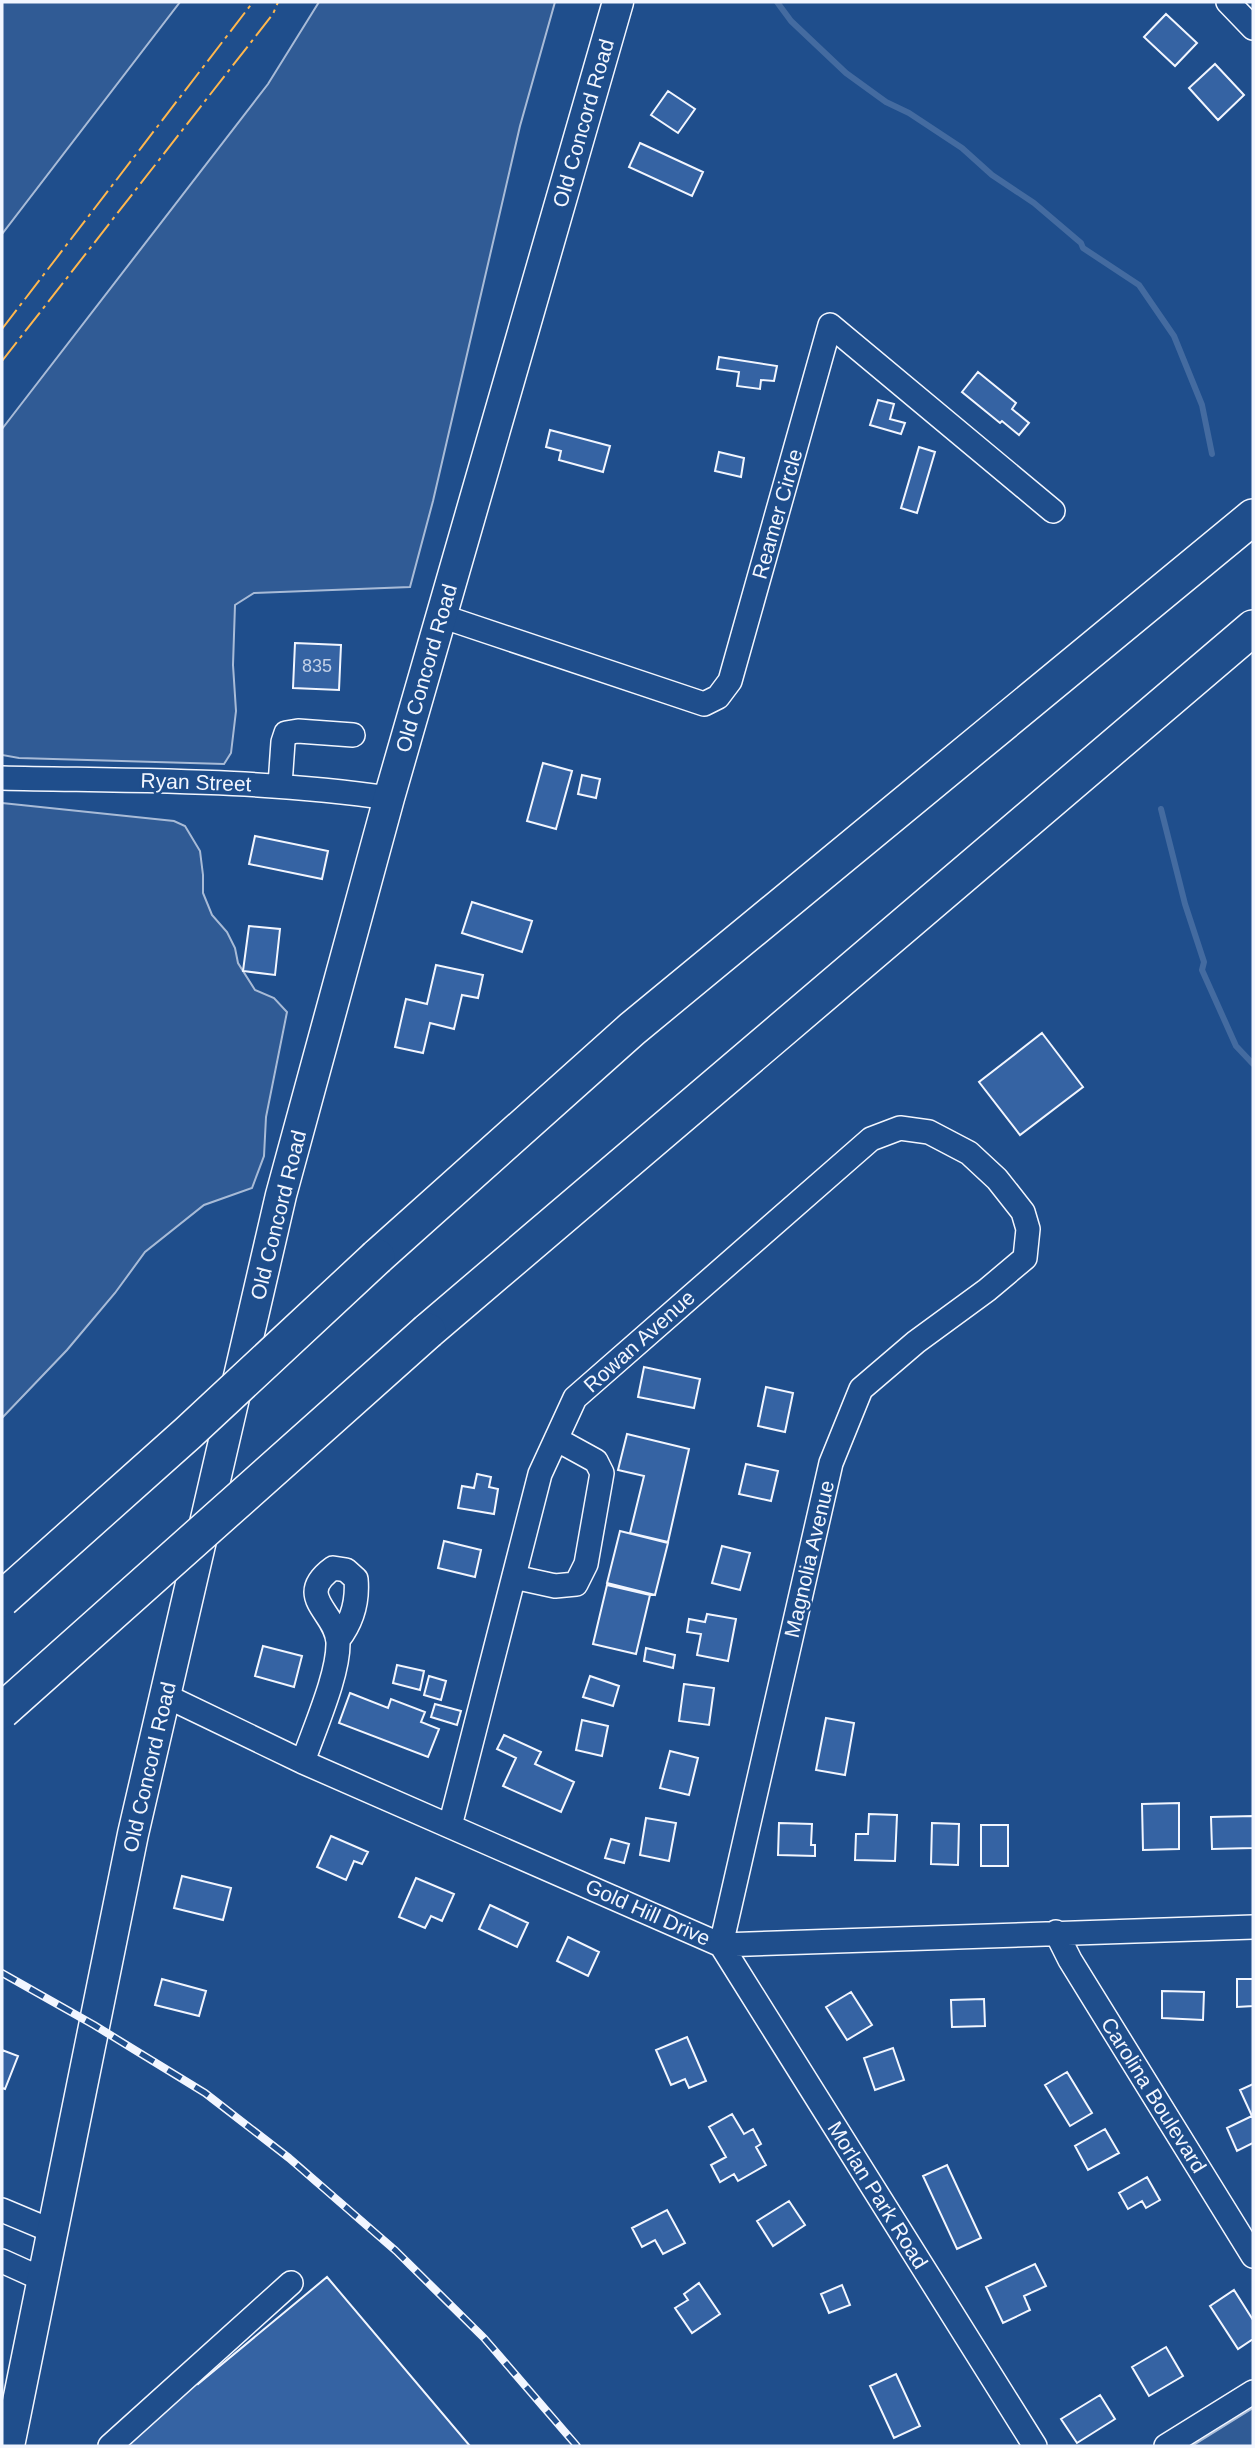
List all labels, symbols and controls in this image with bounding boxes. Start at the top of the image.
street label: Old Concord Road [548,36,618,210]
street label: Reamer Circle [747,446,807,582]
street label: Old Concord Road [391,581,461,755]
house number: 835 [302,656,332,676]
street label: Ryan Street [140,769,252,795]
street label: Old Concord Road [246,1128,310,1302]
street label: Rowan Avenue [579,1285,699,1397]
street label: Magnolia Avenue [780,1478,838,1640]
street label: Old Concord Road [118,1680,180,1854]
street label: Gold Hill Drive [582,1874,714,1950]
street label: Carolina Boulevard [1097,2013,1211,2177]
street label: Morlan Park Road [823,2117,933,2273]

